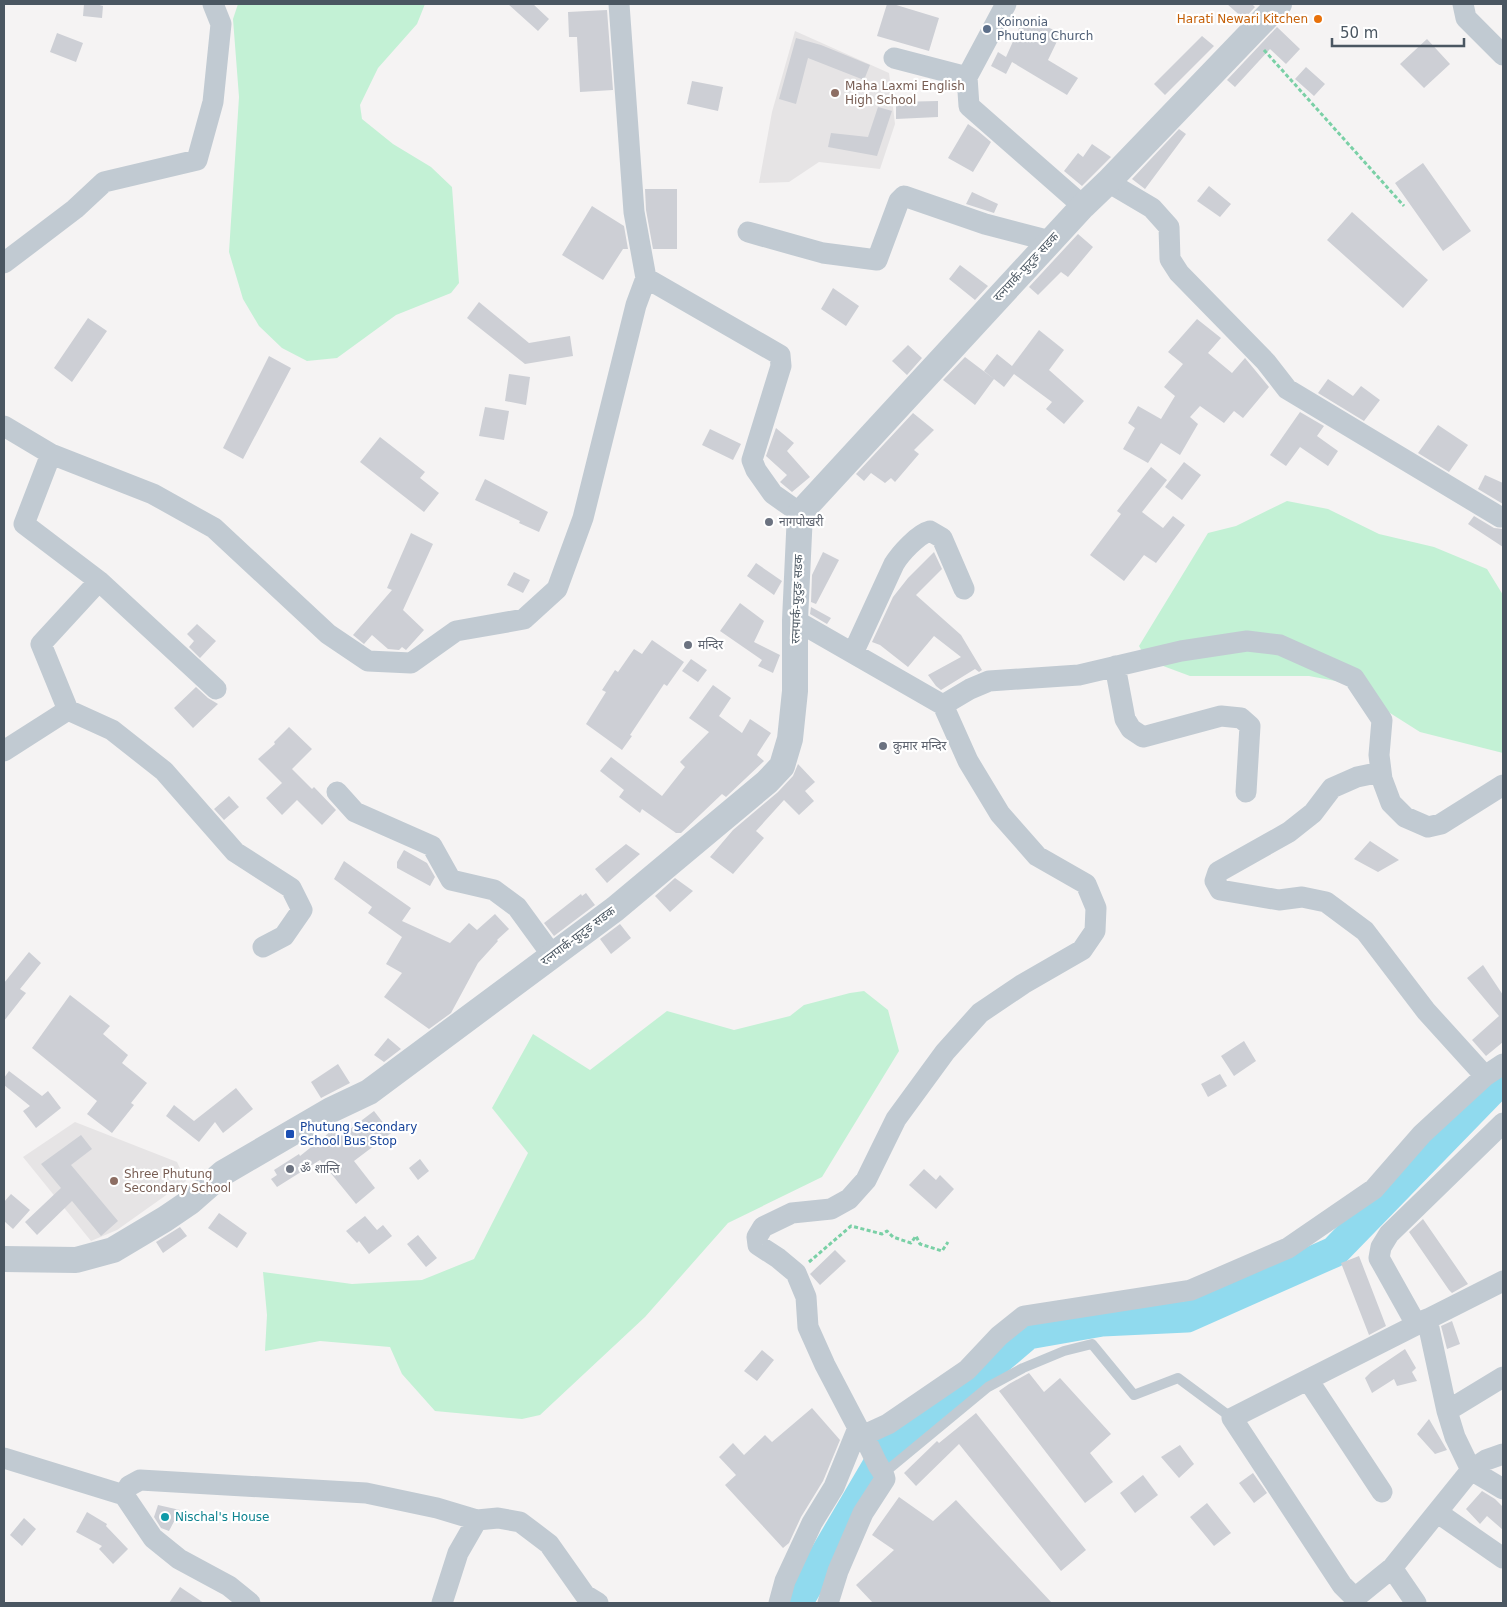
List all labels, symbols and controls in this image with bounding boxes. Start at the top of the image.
place label: Harati Newari Kitchen [1177,12,1308,26]
marker: Harati Newari Kitchen [1312,13,1324,25]
place label: Koinonia Phutung Church [997,15,1093,43]
scale bar [1332,15,1464,47]
marker: Koinonia Phutung Church [981,23,993,35]
text: 50 m [1340,24,1378,42]
place label: Maha Laxmi English High School [845,79,965,107]
marker: Maha Laxmi English High School [829,87,841,99]
street label: रत्नपार्क-फुटुङ सडक [990,229,1063,305]
place label: नागपोखरी [779,514,824,529]
marker: नागपोखरी [763,516,775,528]
street label: रत्नपार्क-फुटुङ सडक [788,553,807,644]
place label: मन्दिर [698,637,724,652]
marker: मन्दिर [682,639,694,651]
place label: कुमार मन्दिर [893,738,948,754]
marker: कुमार मन्दिर [877,740,889,752]
street label: रत्नपार्क-फुटुङ सडक [538,903,619,969]
place label: Phutung Secondary School Bus Stop [300,1120,417,1148]
marker: Phutung Secondary School Bus Stop [284,1128,296,1140]
place label: ॐ शान्ति [300,1161,341,1176]
marker: ॐ शान्ति [284,1163,296,1175]
place label: Shree Phutung Secondary School [124,1167,231,1195]
marker: Shree Phutung Secondary School [108,1175,120,1187]
place label: Nischal's House [175,1510,269,1524]
marker: Nischal's House [159,1511,171,1523]

